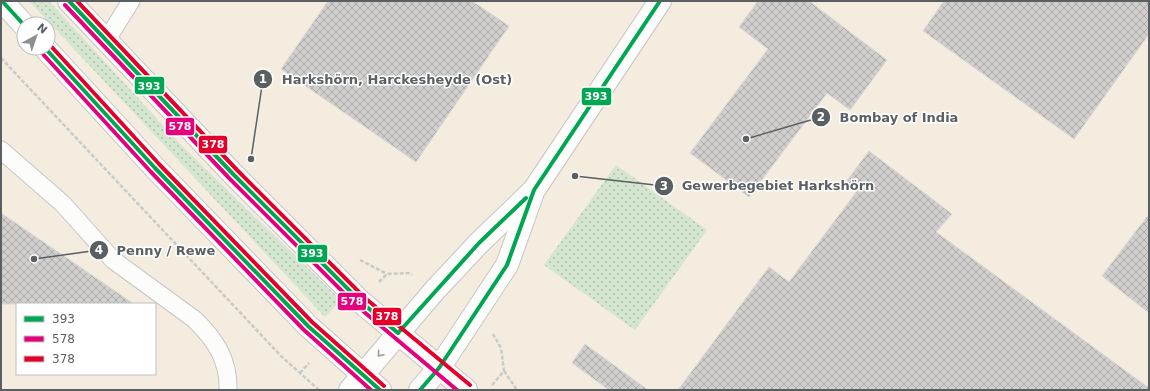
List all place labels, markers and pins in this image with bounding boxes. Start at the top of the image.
callout: Harkshörn, Harckesheyde (Ost) [253,67,520,92]
callout: Bombay of India [811,105,966,130]
callout: Gewerbegebiet Harkshörn [654,173,883,198]
callout: Penny / Rewe [89,238,224,263]

